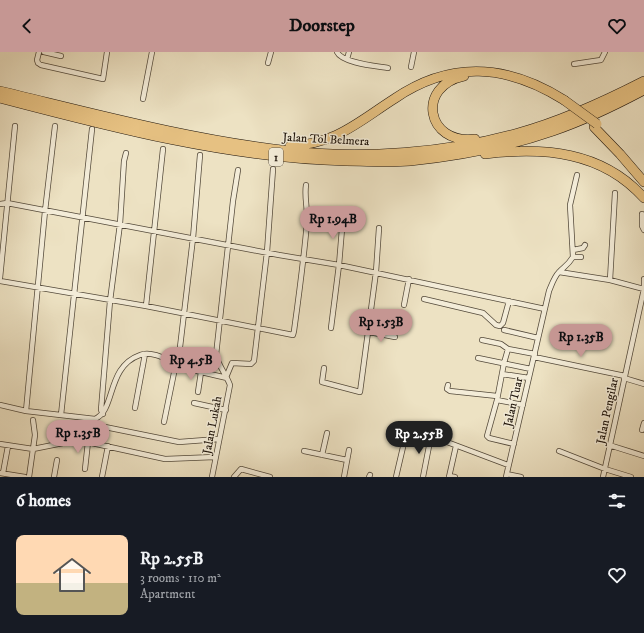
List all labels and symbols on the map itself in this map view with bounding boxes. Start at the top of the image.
street label: Jalan Tol Belmera [281,130,371,149]
road number: 1 [269,148,283,166]
pin: Rp 1.94B [292,206,374,240]
pin: Rp 1.53B [340,309,422,343]
pin: Rp 1.35B [540,324,622,358]
pin: Rp 4.5B [154,347,228,381]
street label: Jalan Tuar [500,375,527,429]
street label: Jalan Pengilar [593,376,622,447]
street label: Jalan Lukah [199,394,226,456]
pin: Rp 1.35B [37,420,119,454]
pin: Rp 2.55B [378,421,460,455]

